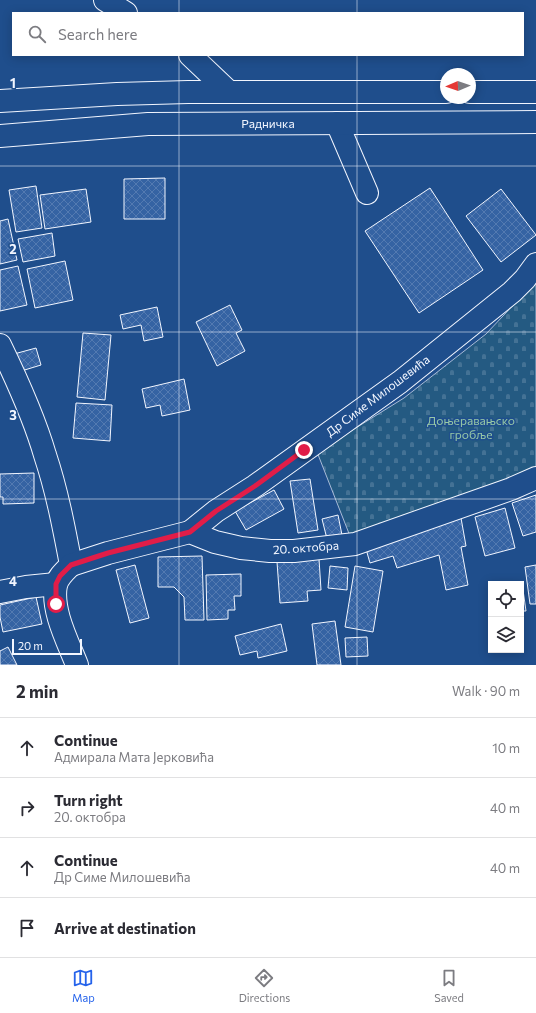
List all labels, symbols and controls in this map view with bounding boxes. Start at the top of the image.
search box [12,12,524,56]
icon: search [26,23,48,45]
text: Search here [58,25,137,43]
north arrow [440,68,476,104]
text: 1 [10,75,16,91]
street label: Радничка [241,116,295,130]
text: 2 [9,241,17,257]
street label: Др Симе Милошевића [323,352,432,439]
text: 3 [9,407,17,423]
park label: Доњеравањско гробље [427,413,515,441]
route end [295,441,313,459]
street label: 20. октобра [272,538,339,556]
text: 4 [9,573,17,589]
map controls [488,581,524,653]
button: locate [488,581,524,617]
route start [47,595,65,613]
button: layers [488,617,524,653]
scale bar [12,637,82,656]
text: 20 m [18,639,43,652]
text: 2 min [16,681,58,702]
text: Walk · 90 m [452,683,520,699]
text: Continue [54,731,118,749]
icon: ahead [16,737,38,759]
text: 10 m [492,740,520,756]
text: Адмирала Мата Јерковића [54,749,214,765]
text: Turn right [54,791,123,809]
icon: right [16,797,38,819]
text: 40 m [490,800,520,816]
text: 20. октобра [54,809,126,825]
text: Continue [54,851,118,869]
icon: ahead [16,857,38,879]
text: 40 m [490,860,520,876]
text: Др Симе Милошевића [54,869,191,885]
icon: arrive [16,917,38,939]
text: Arrive at destination [54,919,196,937]
tab: Map [72,967,95,1004]
tab: Directions [239,967,290,1004]
tab: Saved [434,967,464,1004]

